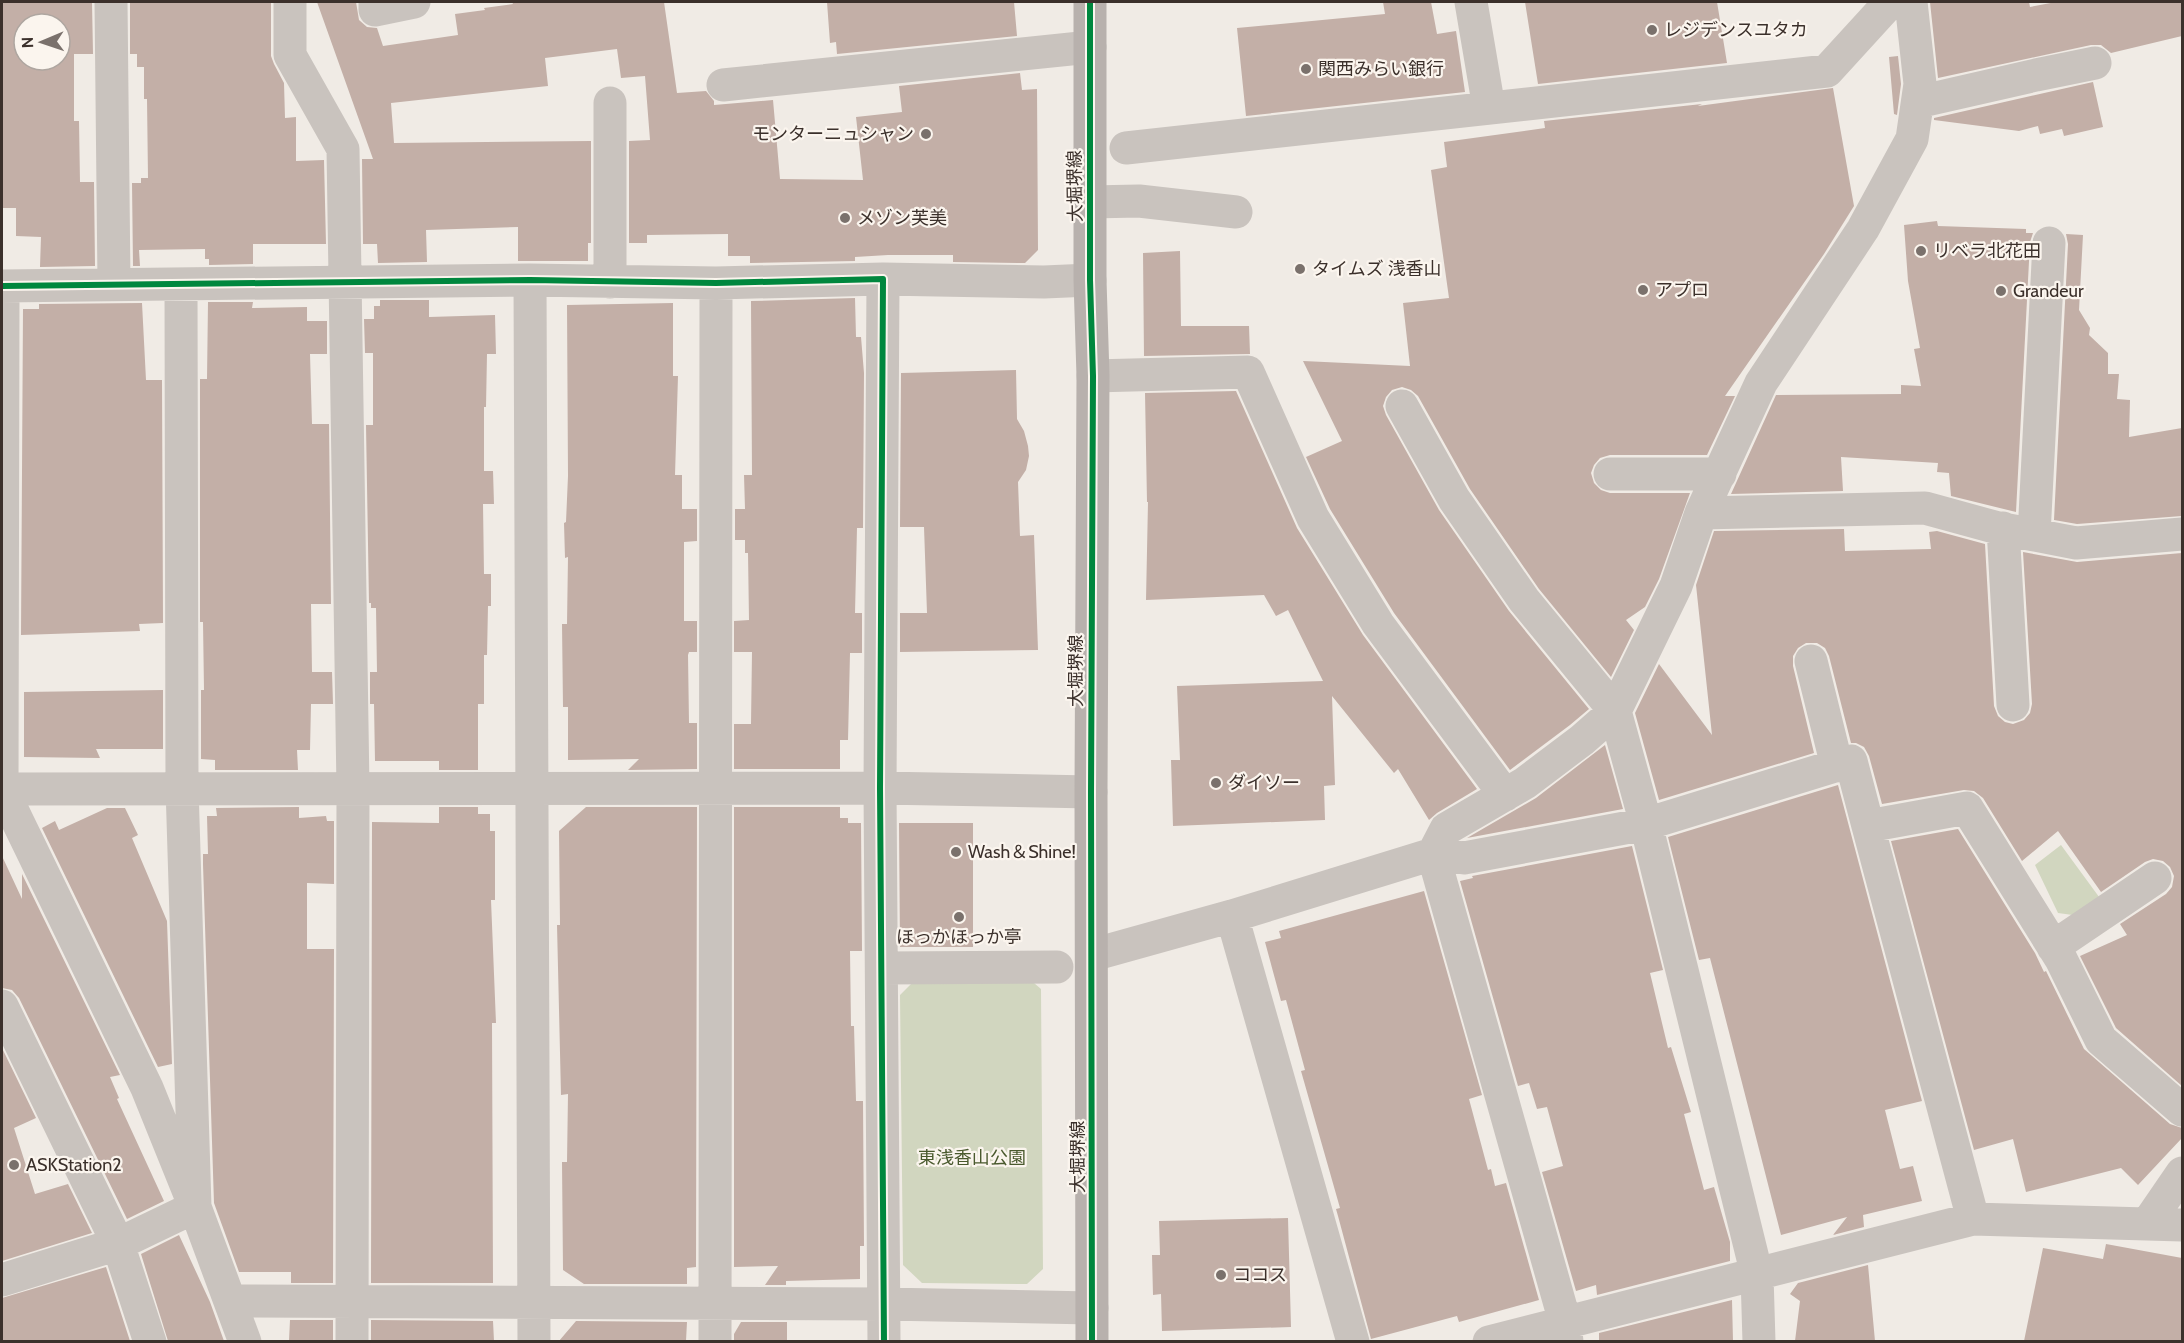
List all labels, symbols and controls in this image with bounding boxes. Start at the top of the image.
north arrow [12,12,72,72]
place label: レジデンスユタカ [1664,19,1808,41]
marker: レジデンスユタカ [1645,23,1659,37]
text: N [18,37,37,48]
place label: 関西みらい銀行 [1318,58,1444,80]
marker: 関西みらい銀行 [1299,62,1313,76]
place label: モンターニュシャン [752,123,914,145]
marker: モンターニュシャン [919,127,933,141]
street label: 大堀堺線 [1063,150,1087,222]
place label: メゾン芙美 [857,207,947,229]
marker: メゾン芙美 [838,211,852,225]
place label: リベラ北花田 [1933,240,2041,262]
marker: リベラ北花田 [1914,244,1928,258]
place label: タイムズ 浅香山 [1312,258,1442,280]
marker: タイムズ 浅香山 [1293,262,1307,276]
place label: アプロ [1655,279,1709,301]
place label: Grandeur [2013,280,2084,302]
marker: アプロ [1636,283,1650,297]
marker: Grandeur [1994,284,2008,298]
street label: 大堀堺線 [1065,635,1087,707]
place label: ダイソー [1228,772,1300,794]
marker: ダイソー [1209,776,1223,790]
place label: Wash＆Shine! [968,841,1076,863]
marker: Wash＆Shine! [949,845,963,859]
marker: ほっかほっか亭 [952,910,966,924]
place label: ほっかほっか亭 [896,926,1022,948]
street label: 大堀堺線 [1067,1121,1089,1193]
park label: 東浅香山公園 [918,1147,1026,1169]
place label: ASKStation2 [26,1154,122,1176]
marker: ASKStation2 [7,1158,21,1172]
place label: ココス [1233,1264,1287,1286]
marker: ココス [1214,1268,1228,1282]

